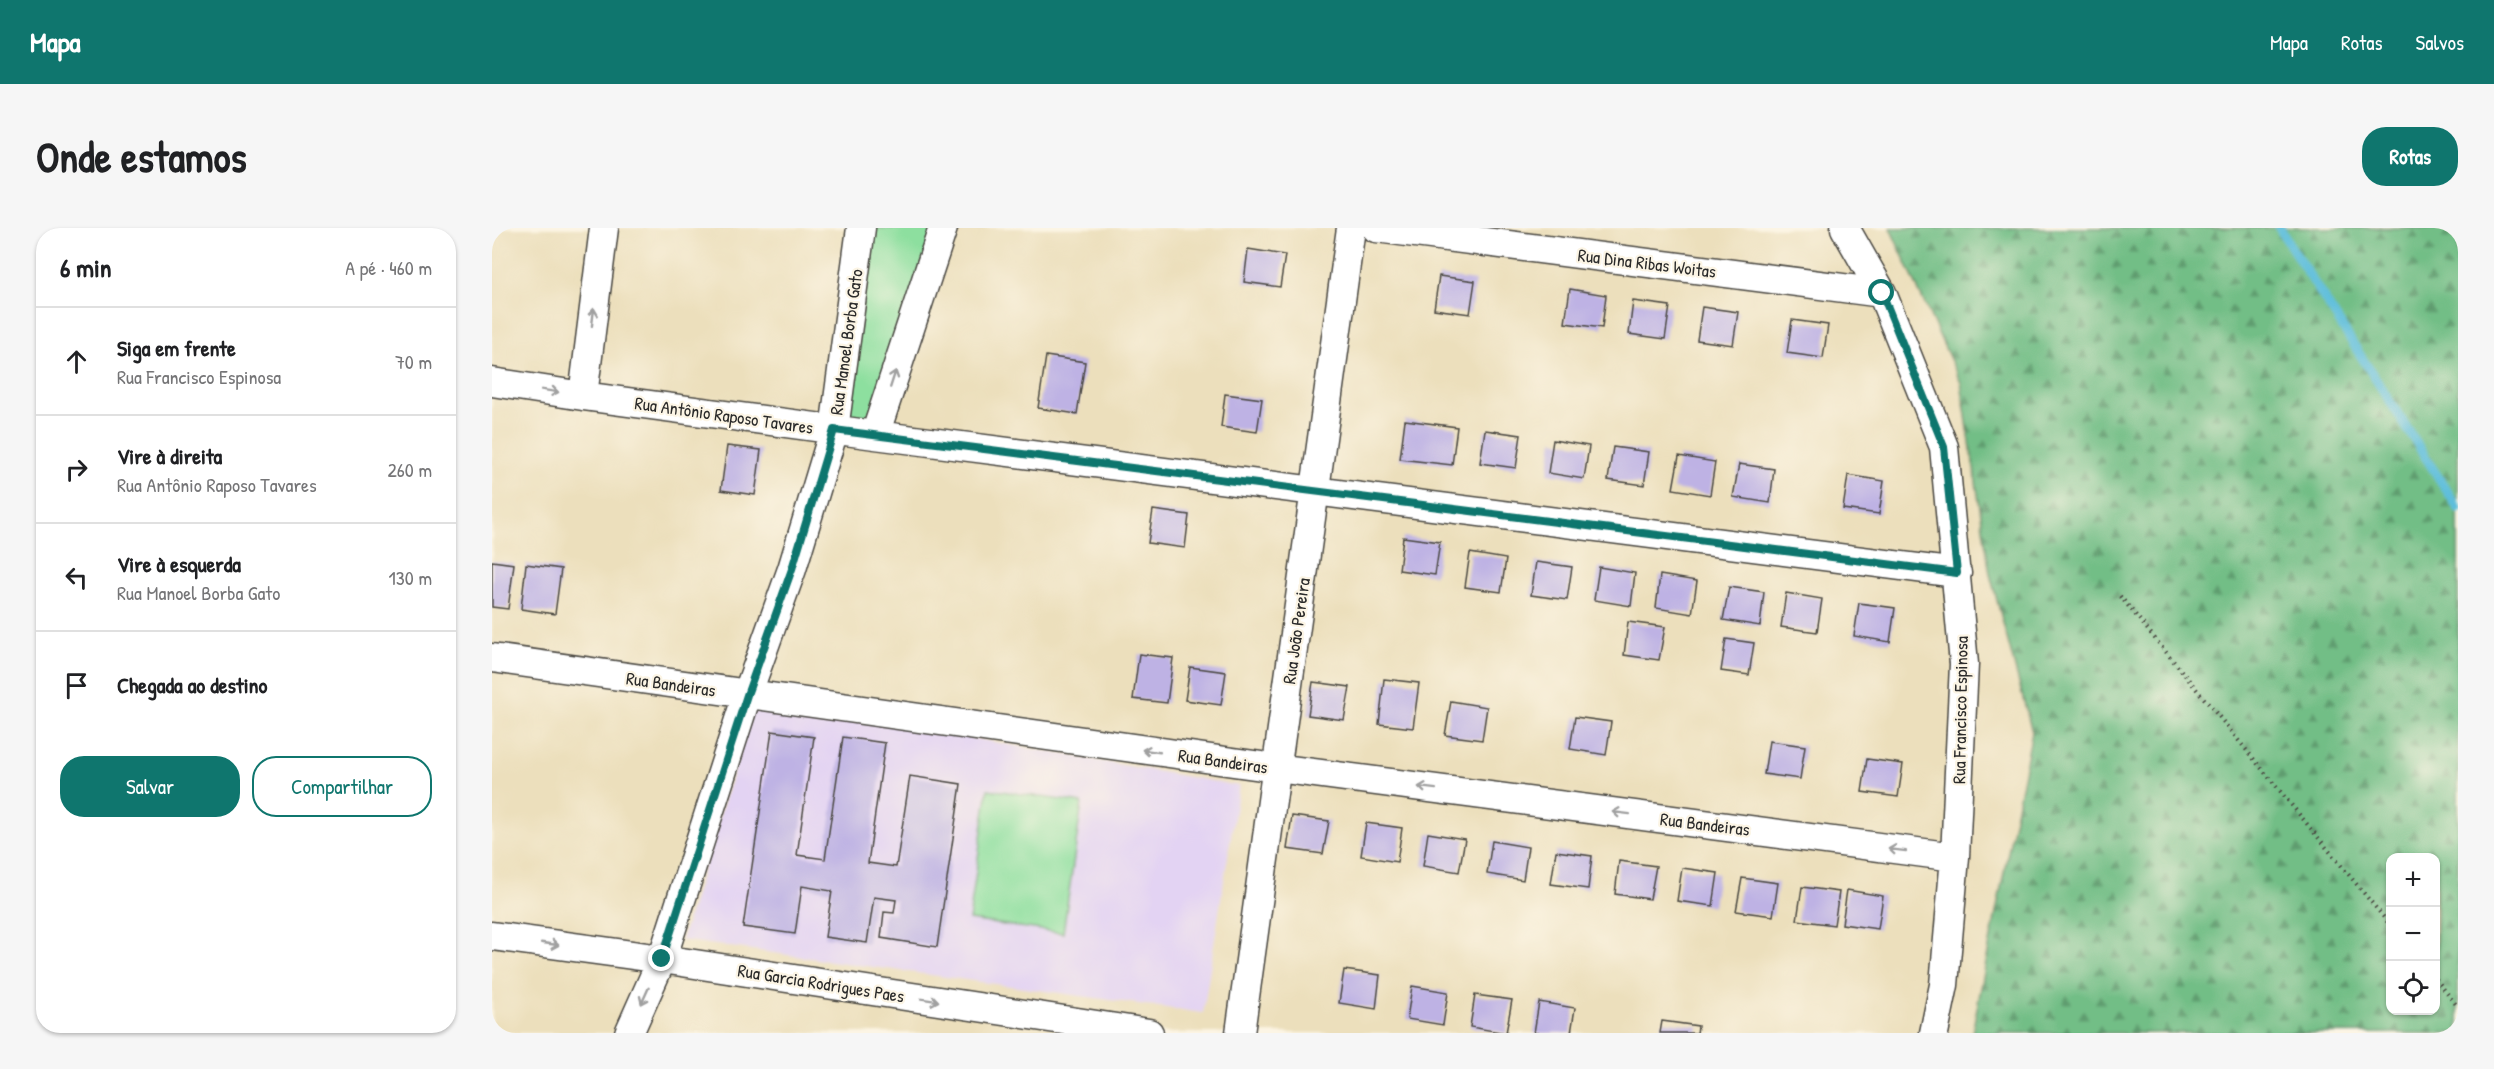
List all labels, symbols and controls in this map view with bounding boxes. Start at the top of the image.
text: Mapa [30,23,81,61]
text: Mapa [2270,28,2308,57]
text: Rotas [2341,28,2383,57]
text: Salvos [2416,28,2464,57]
button: Rotas [2362,127,2458,186]
text: Onde estamos [36,128,247,185]
street label: Rua Dina Ribas Woitas [1577,242,1717,284]
text: 6 min [60,250,112,285]
text: A pé · 460 m [345,254,432,281]
street label: Rua Manoel Borba Gato [823,268,869,416]
route start [1868,279,1894,305]
one-way arrow [588,308,599,328]
text: Siga em frente [117,333,236,363]
icon: ahead [60,345,93,378]
text: 70 m [395,348,432,375]
text: Rua Francisco Espinosa [117,363,281,390]
one-way arrow [888,370,899,389]
one-way arrow [539,386,559,397]
street label: Rua Antônio Raposo Tavares [633,390,815,440]
text: Vire à direita [117,441,222,471]
icon: right [60,453,93,486]
text: 260 m [388,456,432,483]
text: Rua Antônio Raposo Tavares [117,471,317,498]
text: Vire à esquerda [117,549,241,579]
icon: left [60,561,93,594]
text: 130 m [389,564,432,591]
street label: Rua João Pereira [1276,576,1316,686]
text: Rua Manoel Borba Gato [117,579,280,606]
street label: Rua Francisco Espinosa [1946,636,1974,784]
street label: Rua Bandeiras [625,665,717,703]
icon: arrive [60,669,93,702]
text: Chegada ao destino [117,670,267,700]
street label: Rua Bandeiras [1177,742,1269,780]
one-way arrow [1141,745,1161,756]
button: Salvar [60,756,240,817]
button: Compartilhar [252,756,432,817]
one-way arrow [1418,782,1438,793]
street label: Rua Bandeiras [1659,806,1751,842]
one-way arrow [1611,808,1631,819]
one-way arrow [1888,844,1908,855]
map controls [2386,853,2440,1015]
button: + [2386,853,2440,907]
button: − [2386,907,2440,961]
one-way arrow [540,938,559,949]
route end [648,945,674,971]
street label: Rua Garcia Rodrigues Paes [736,958,906,1009]
button: locate [2386,961,2440,1015]
one-way arrow [639,987,650,1005]
one-way arrow [919,994,939,1005]

